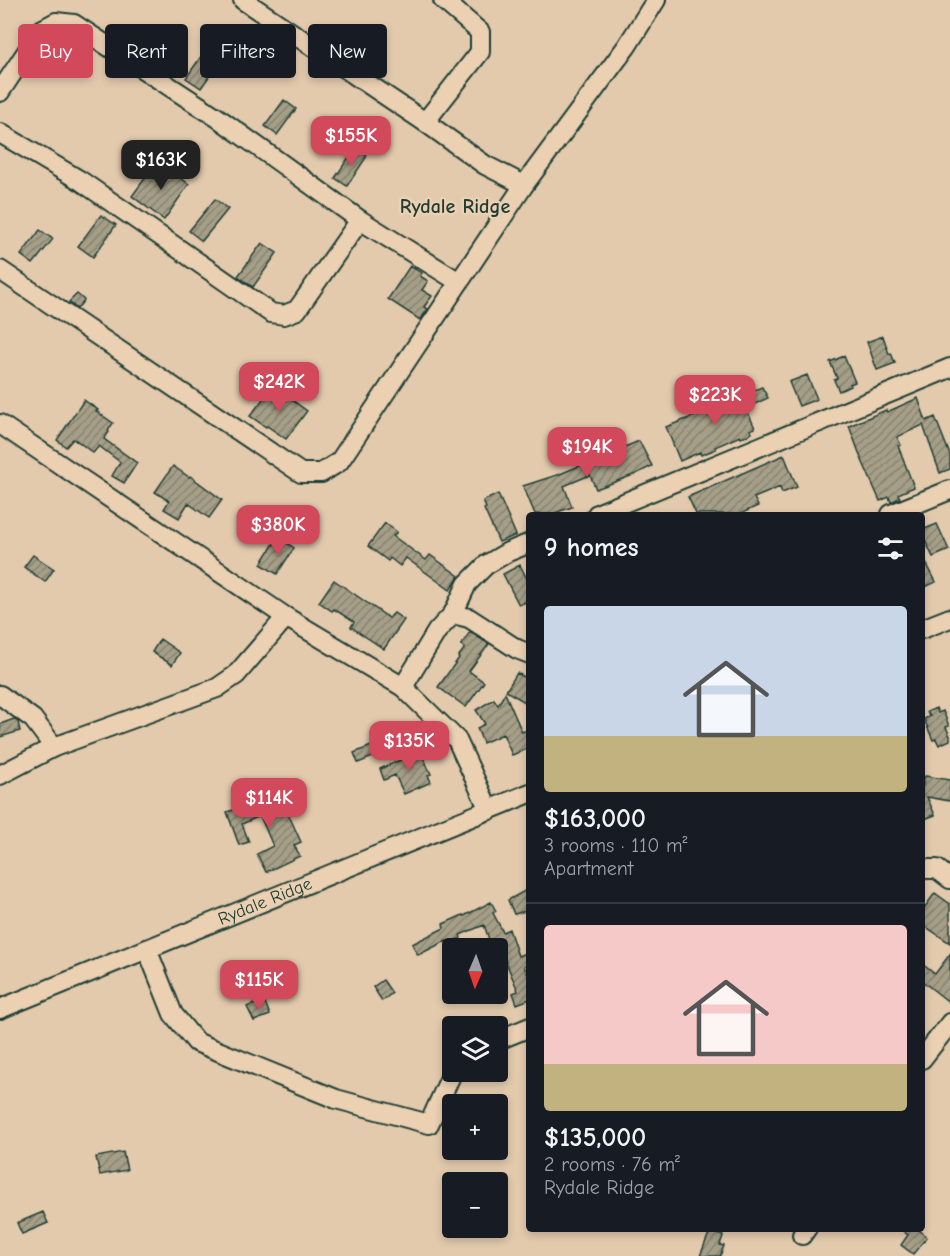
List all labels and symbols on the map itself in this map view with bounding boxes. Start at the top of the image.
pin: $155K [309,116,393,167]
pin: $163K [119,140,203,191]
district label: Rydale Ridge [400,195,510,218]
pin: $242K [237,362,321,413]
pin: $223K [673,375,757,426]
pin: $194K [545,427,629,478]
pin: $380K [236,505,320,556]
pin: $135K [367,721,451,772]
pin: $114K [227,778,311,829]
street label: Rydale Ridge [215,873,315,930]
north arrow [442,938,508,1004]
pin: $115K [217,960,301,1011]

